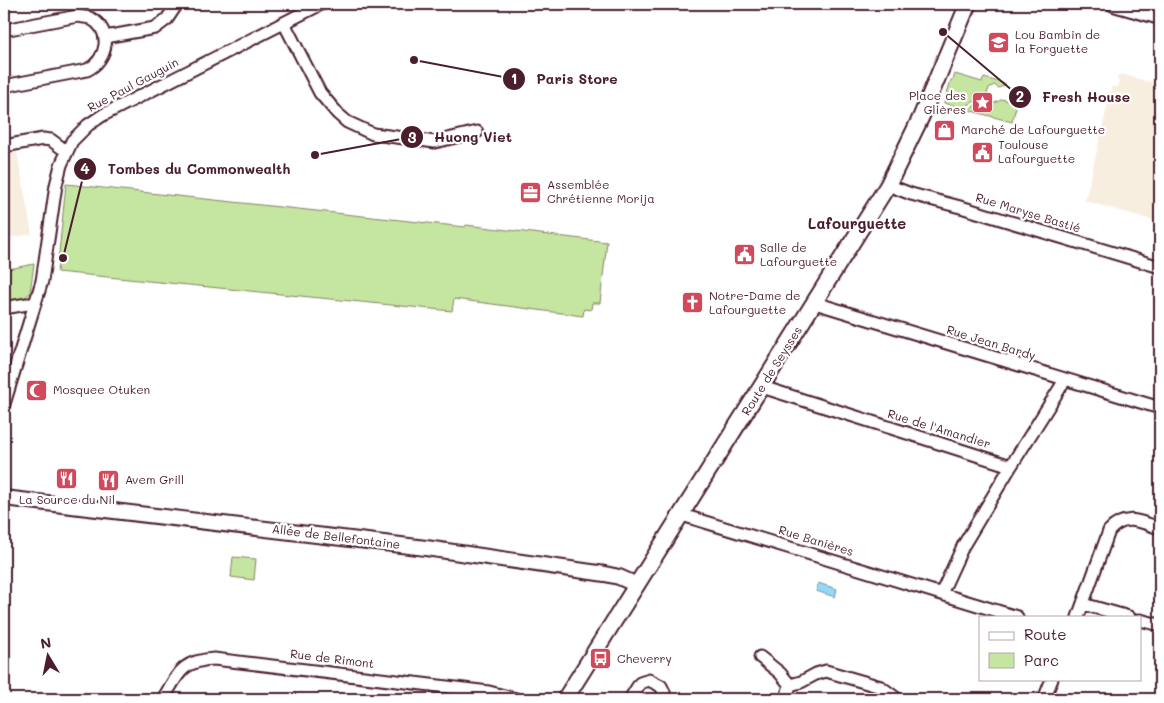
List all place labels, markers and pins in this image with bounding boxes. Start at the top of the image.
place label: Lou Bambin de la Forguette [1015,26,1100,56]
school or university icon: Lou Bambin de la Forguette [987,30,1011,54]
callout: Paris Store [501,65,628,94]
callout: Fresh House [1007,82,1140,111]
place label: Place des Glières [909,87,966,117]
place icon: Place des Glières [970,91,994,115]
shop icon: Marché de Lafourguette [933,118,957,142]
place label: Marché de Lafourguette [961,121,1105,137]
callout: Huong Viet [399,123,522,152]
place label: Toulouse Lafourguette [998,136,1075,166]
public building icon: Toulouse Lafourguette [970,140,994,164]
callout: Tombes du Commonwealth [72,154,300,183]
place label: Assemblée Chrétienne Morija [547,176,655,206]
office icon: Assemblée Chrétienne Morija [519,180,543,204]
place label: Salle de Lafourguette [760,239,837,269]
public building icon: Salle de Lafourguette [732,243,756,267]
place label: Notre-Dame de Lafourguette [709,287,800,317]
church icon: Notre-Dame de Lafourguette [681,291,705,315]
mosque icon: Mosquee Otuken [25,378,49,402]
place label: Mosquee Otuken [53,381,150,397]
restaurant icon: La Source du Nil [55,467,79,491]
restaurant icon: Avem Grill [97,468,121,492]
place label: Avem Grill [125,471,184,487]
place label: La Source du Nil [19,491,115,507]
bus stop icon: Cheverry [589,647,613,671]
place label: Cheverry [617,650,672,666]

